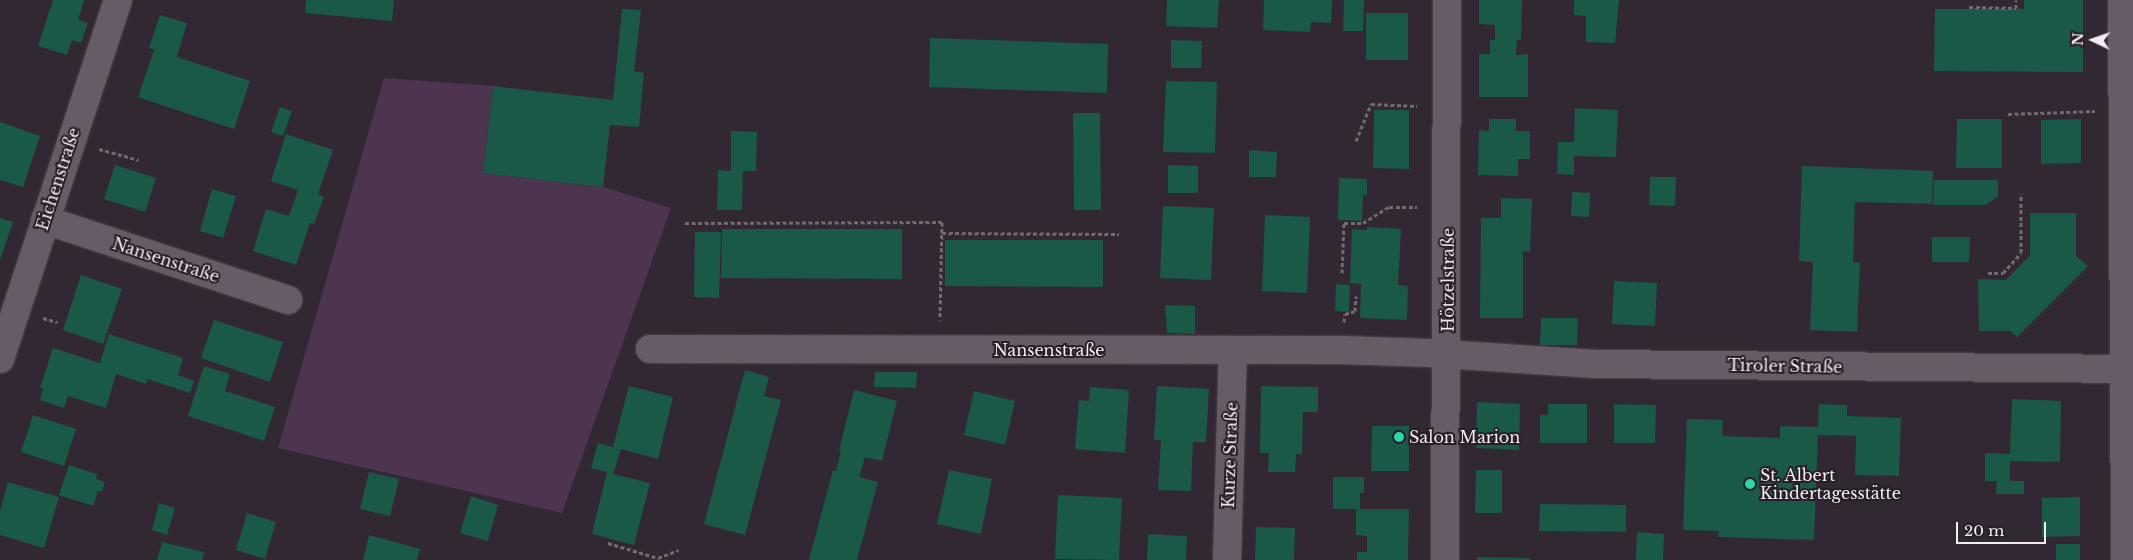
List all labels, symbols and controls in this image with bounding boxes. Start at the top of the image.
north arrow [2068,15,2118,65]
text: N [2069,32,2087,46]
street label: Eichenstraße [32,125,84,233]
street label: Hötzelstraße [1438,228,1458,332]
street label: Nansenstraße [110,234,222,286]
street label: Nansenstraße [993,340,1105,360]
street label: Tiroler Straße [1727,355,1843,377]
street label: Kurze Straße [1219,402,1241,508]
place label: Salon Marion [1409,427,1520,447]
marker: Salon Marion [1393,431,1405,443]
place label: St. Albert Kindertagesstätte [1760,465,1901,503]
marker: St. Albert Kindertagesstätte [1744,478,1756,490]
scale bar [1958,512,2048,544]
text: 20 m [1964,521,2004,540]

